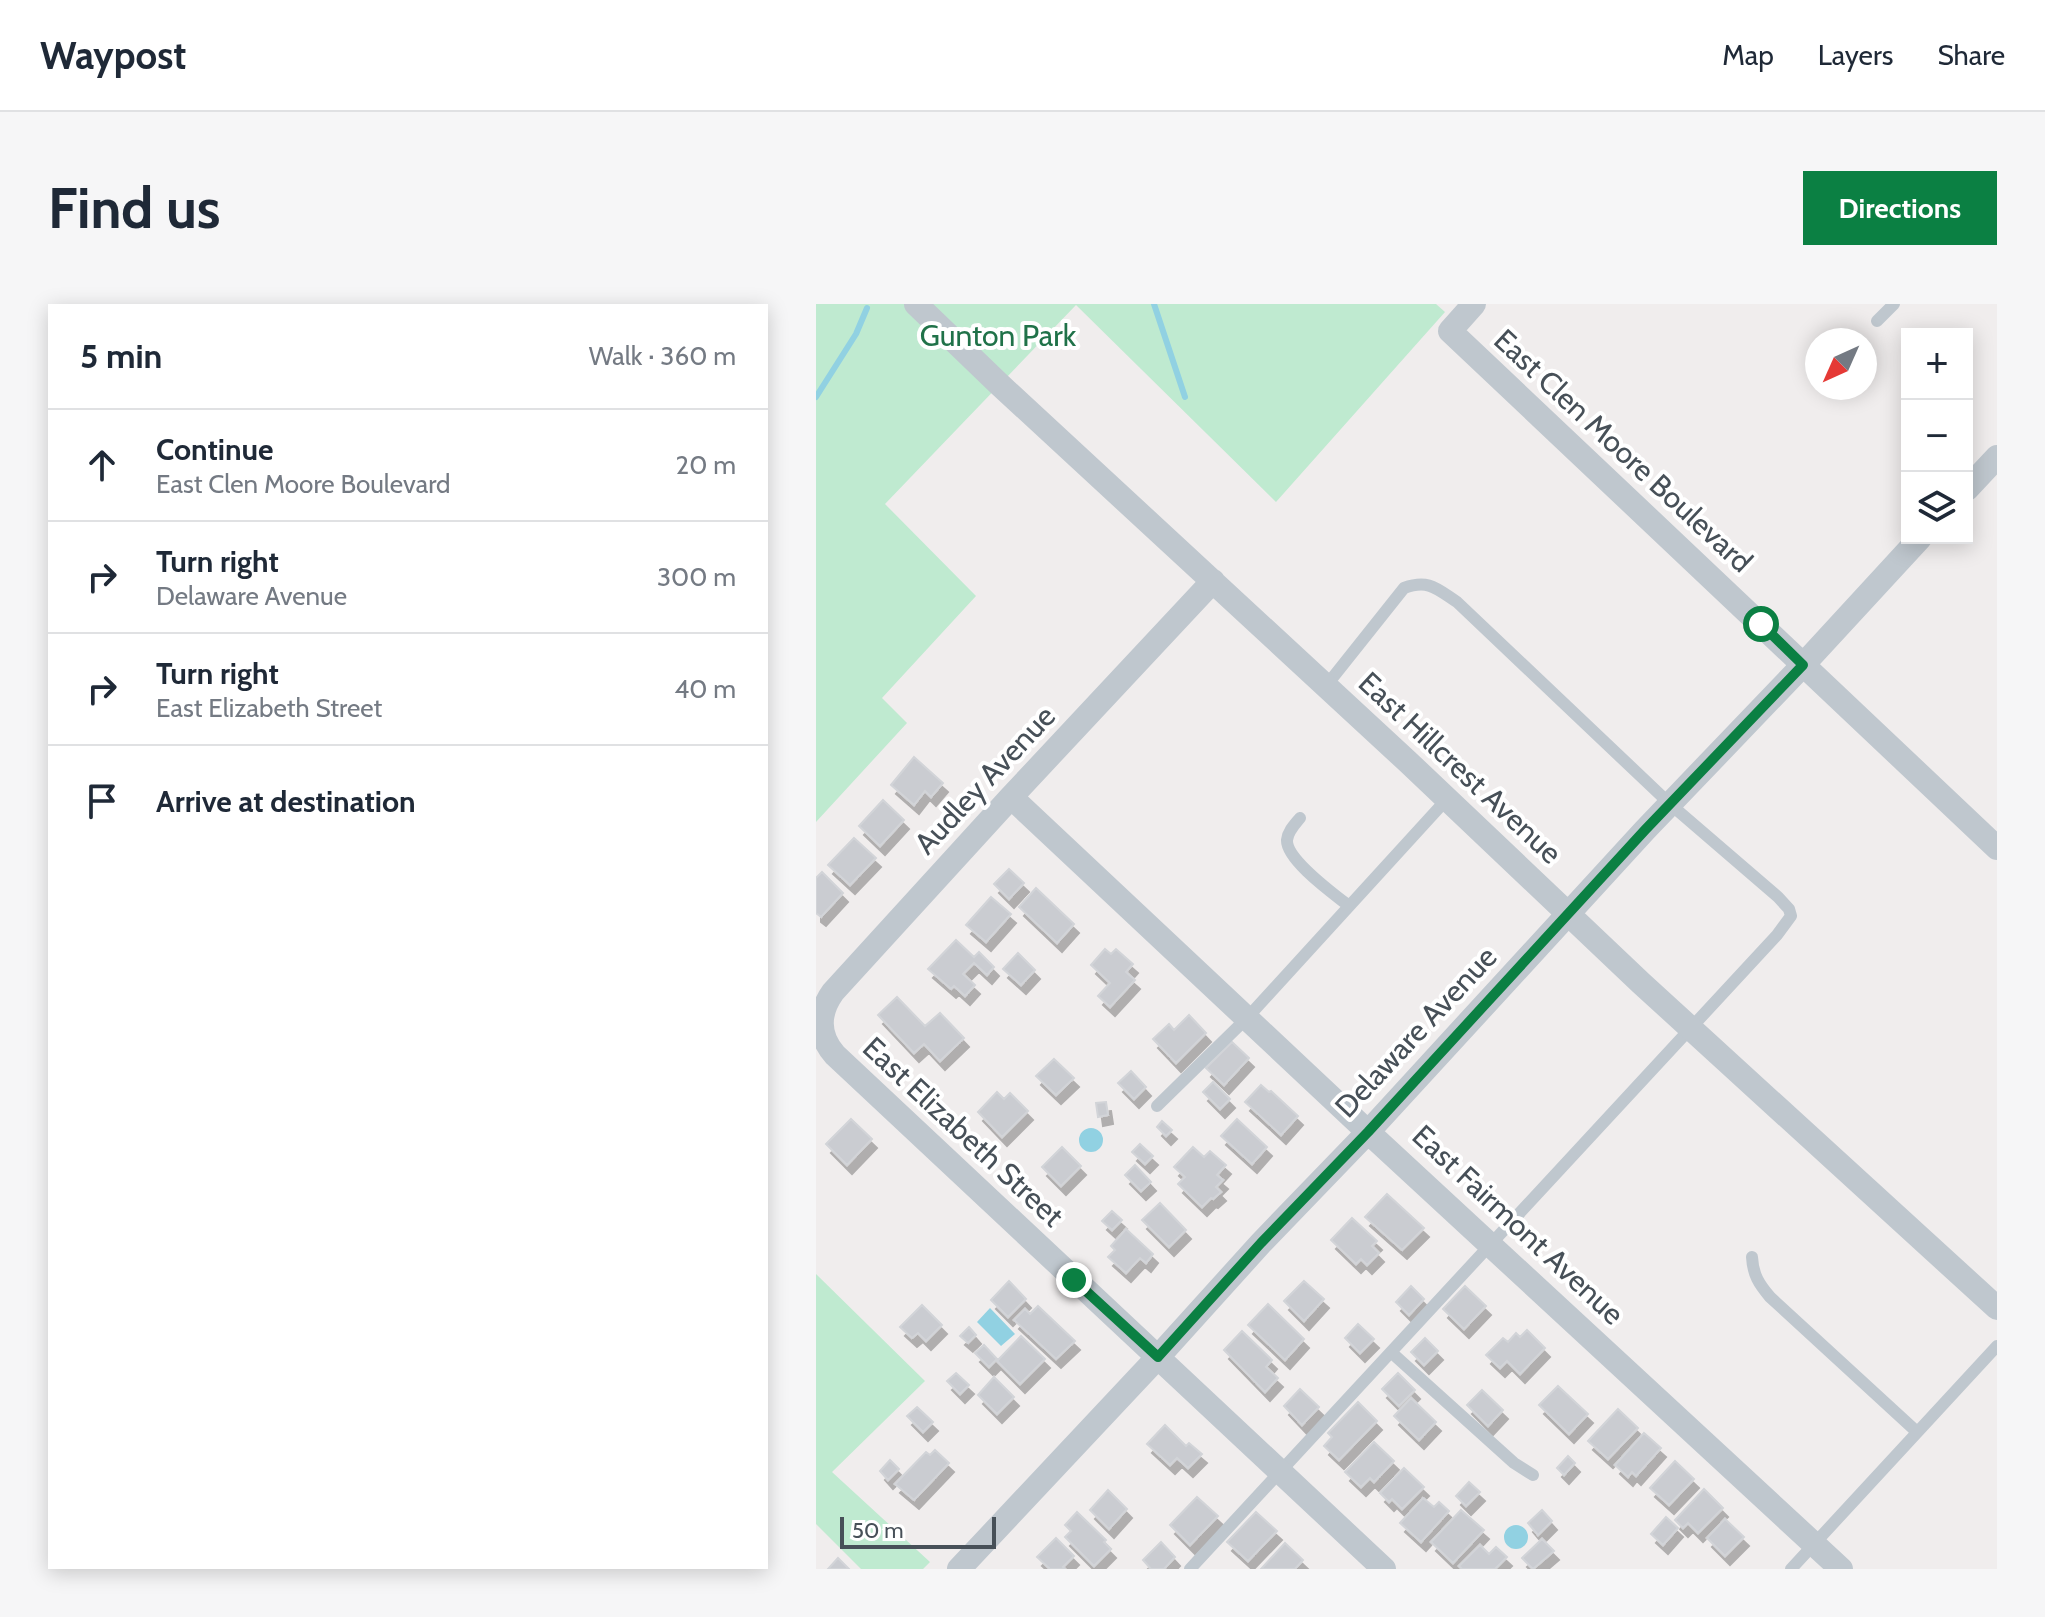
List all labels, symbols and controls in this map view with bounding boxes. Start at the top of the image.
text: Waypost [40,32,186,79]
text: Map [1722,38,1774,72]
text: Layers [1818,38,1893,72]
text: Share [1937,38,2005,72]
button: Directions [1803,171,1997,245]
text: Find us [48,174,221,242]
park label: Gunton Park [920,317,1077,354]
street label: East Clen Moore Boulevard [1486,321,1760,580]
north arrow [1805,328,1877,400]
map controls [1901,328,1973,544]
button: + [1901,328,1973,400]
text: 5 min [80,335,162,377]
text: Walk · 360 m [589,340,736,372]
button: − [1901,400,1973,472]
text: Continue [156,431,273,468]
icon: ahead [80,443,124,487]
text: 20 m [676,449,736,481]
text: East Clen Moore Boulevard [156,468,451,500]
button: layers [1901,472,1973,544]
text: Turn right [156,543,279,580]
icon: right [80,555,124,599]
text: 300 m [657,561,736,593]
text: Delaware Avenue [156,580,347,612]
route start [1743,606,1779,642]
text: Turn right [156,655,279,692]
street label: East Hillcrest Avenue [1351,664,1570,871]
icon: right [80,667,124,711]
text: 40 m [674,673,736,705]
text: East Elizabeth Street [156,692,382,724]
street label: Audley Avenue [906,698,1063,862]
icon: arrive [80,779,124,823]
text: Arrive at destination [156,783,416,820]
street label: Delaware Avenue [1327,938,1504,1125]
street label: East Elizabeth Street [855,1029,1071,1234]
street label: East Fairmont Avenue [1405,1117,1632,1332]
route end [1056,1262,1092,1298]
scale bar [840,1513,996,1549]
text: 50 m [852,1517,904,1544]

